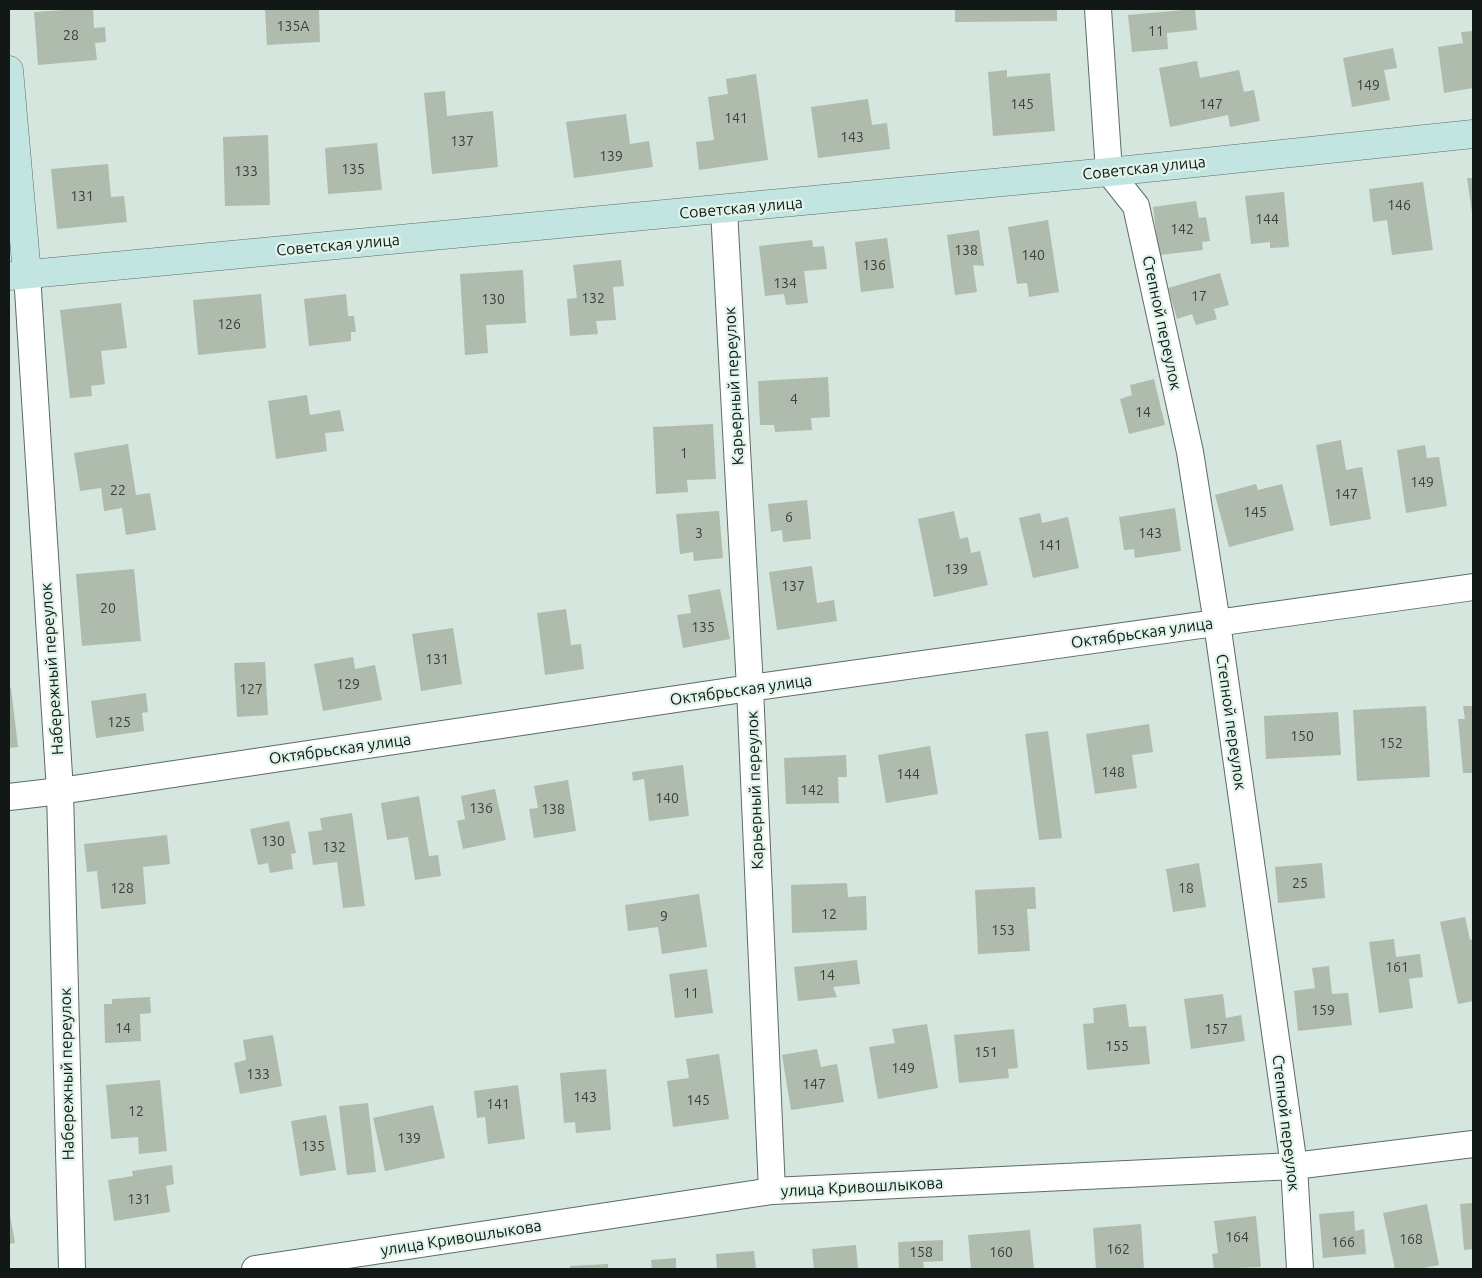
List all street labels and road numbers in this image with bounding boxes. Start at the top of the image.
street label: Советская улица [1081,152,1207,184]
street label: Советская улица [678,193,804,223]
street label: Советская улица [275,230,401,260]
street label: Степной переулок [1138,254,1186,392]
street label: Карьерный переулок [720,306,748,466]
street label: Набережный переулок [36,582,68,756]
street label: Октябрьская улица [1070,614,1214,652]
street label: Степной переулок [1212,653,1250,791]
street label: Октябрьская улица [669,671,813,709]
street label: Карьерный переулок [743,710,767,870]
street label: Октябрьская улица [268,730,412,768]
street label: Набережный переулок [56,988,78,1160]
street label: Степной переулок [1268,1054,1304,1192]
street label: улица Кривошлыкова [780,1173,944,1201]
street label: улица Кривошлыкова [379,1216,543,1260]

